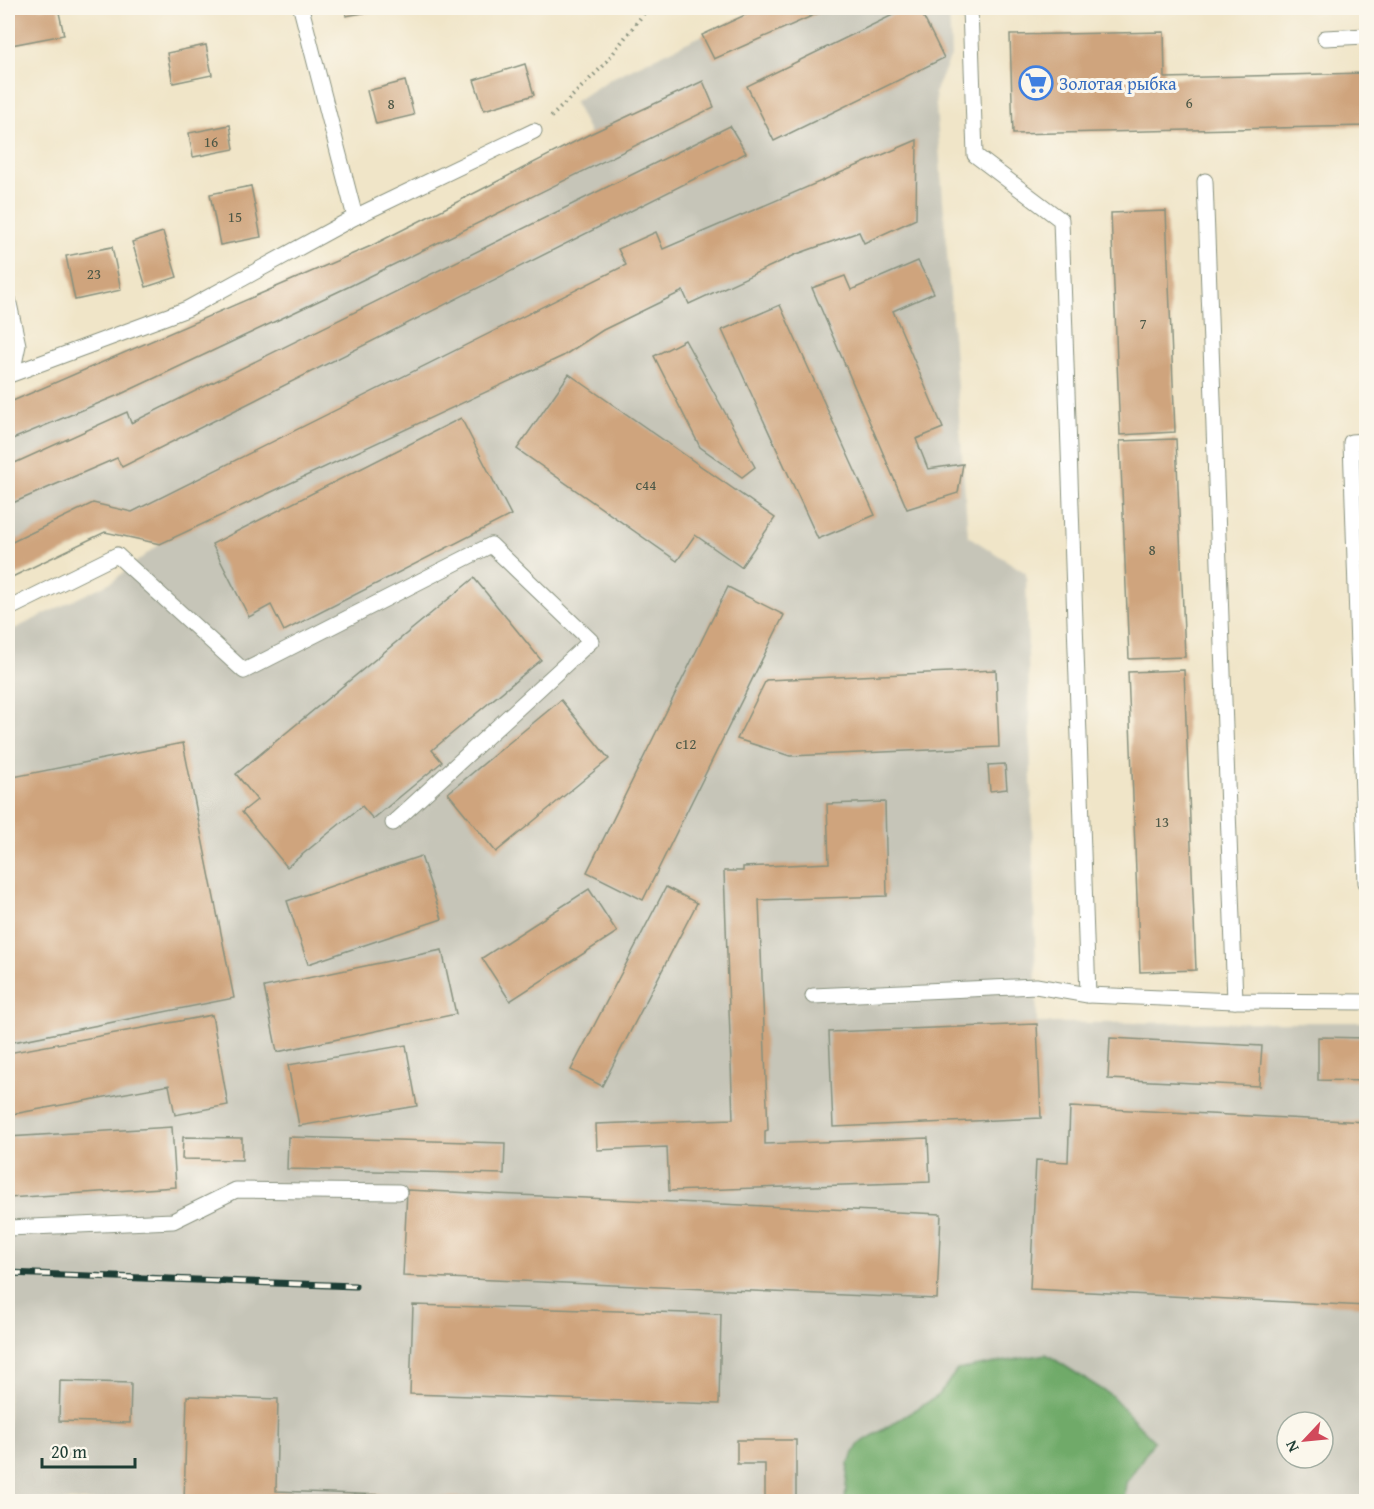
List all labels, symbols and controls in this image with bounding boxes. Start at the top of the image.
supermarket icon: Золотая рыбка [1018,65,1054,101]
place label: Золотая рыбка [1059,70,1177,97]
house number: 6 [1185,92,1193,113]
house number: 8 [387,93,395,114]
house number: 16 [204,131,218,152]
house number: 15 [228,206,242,227]
house number: 23 [87,263,101,284]
house number: 7 [1139,313,1147,334]
house number: с44 [635,474,657,495]
house number: 8 [1148,539,1156,560]
house number: с12 [675,733,697,754]
house number: 13 [1155,811,1169,832]
north arrow [1275,1410,1335,1470]
scale bar [42,1431,135,1469]
text: N [1278,1436,1305,1457]
text: 20 m [51,1438,87,1465]

